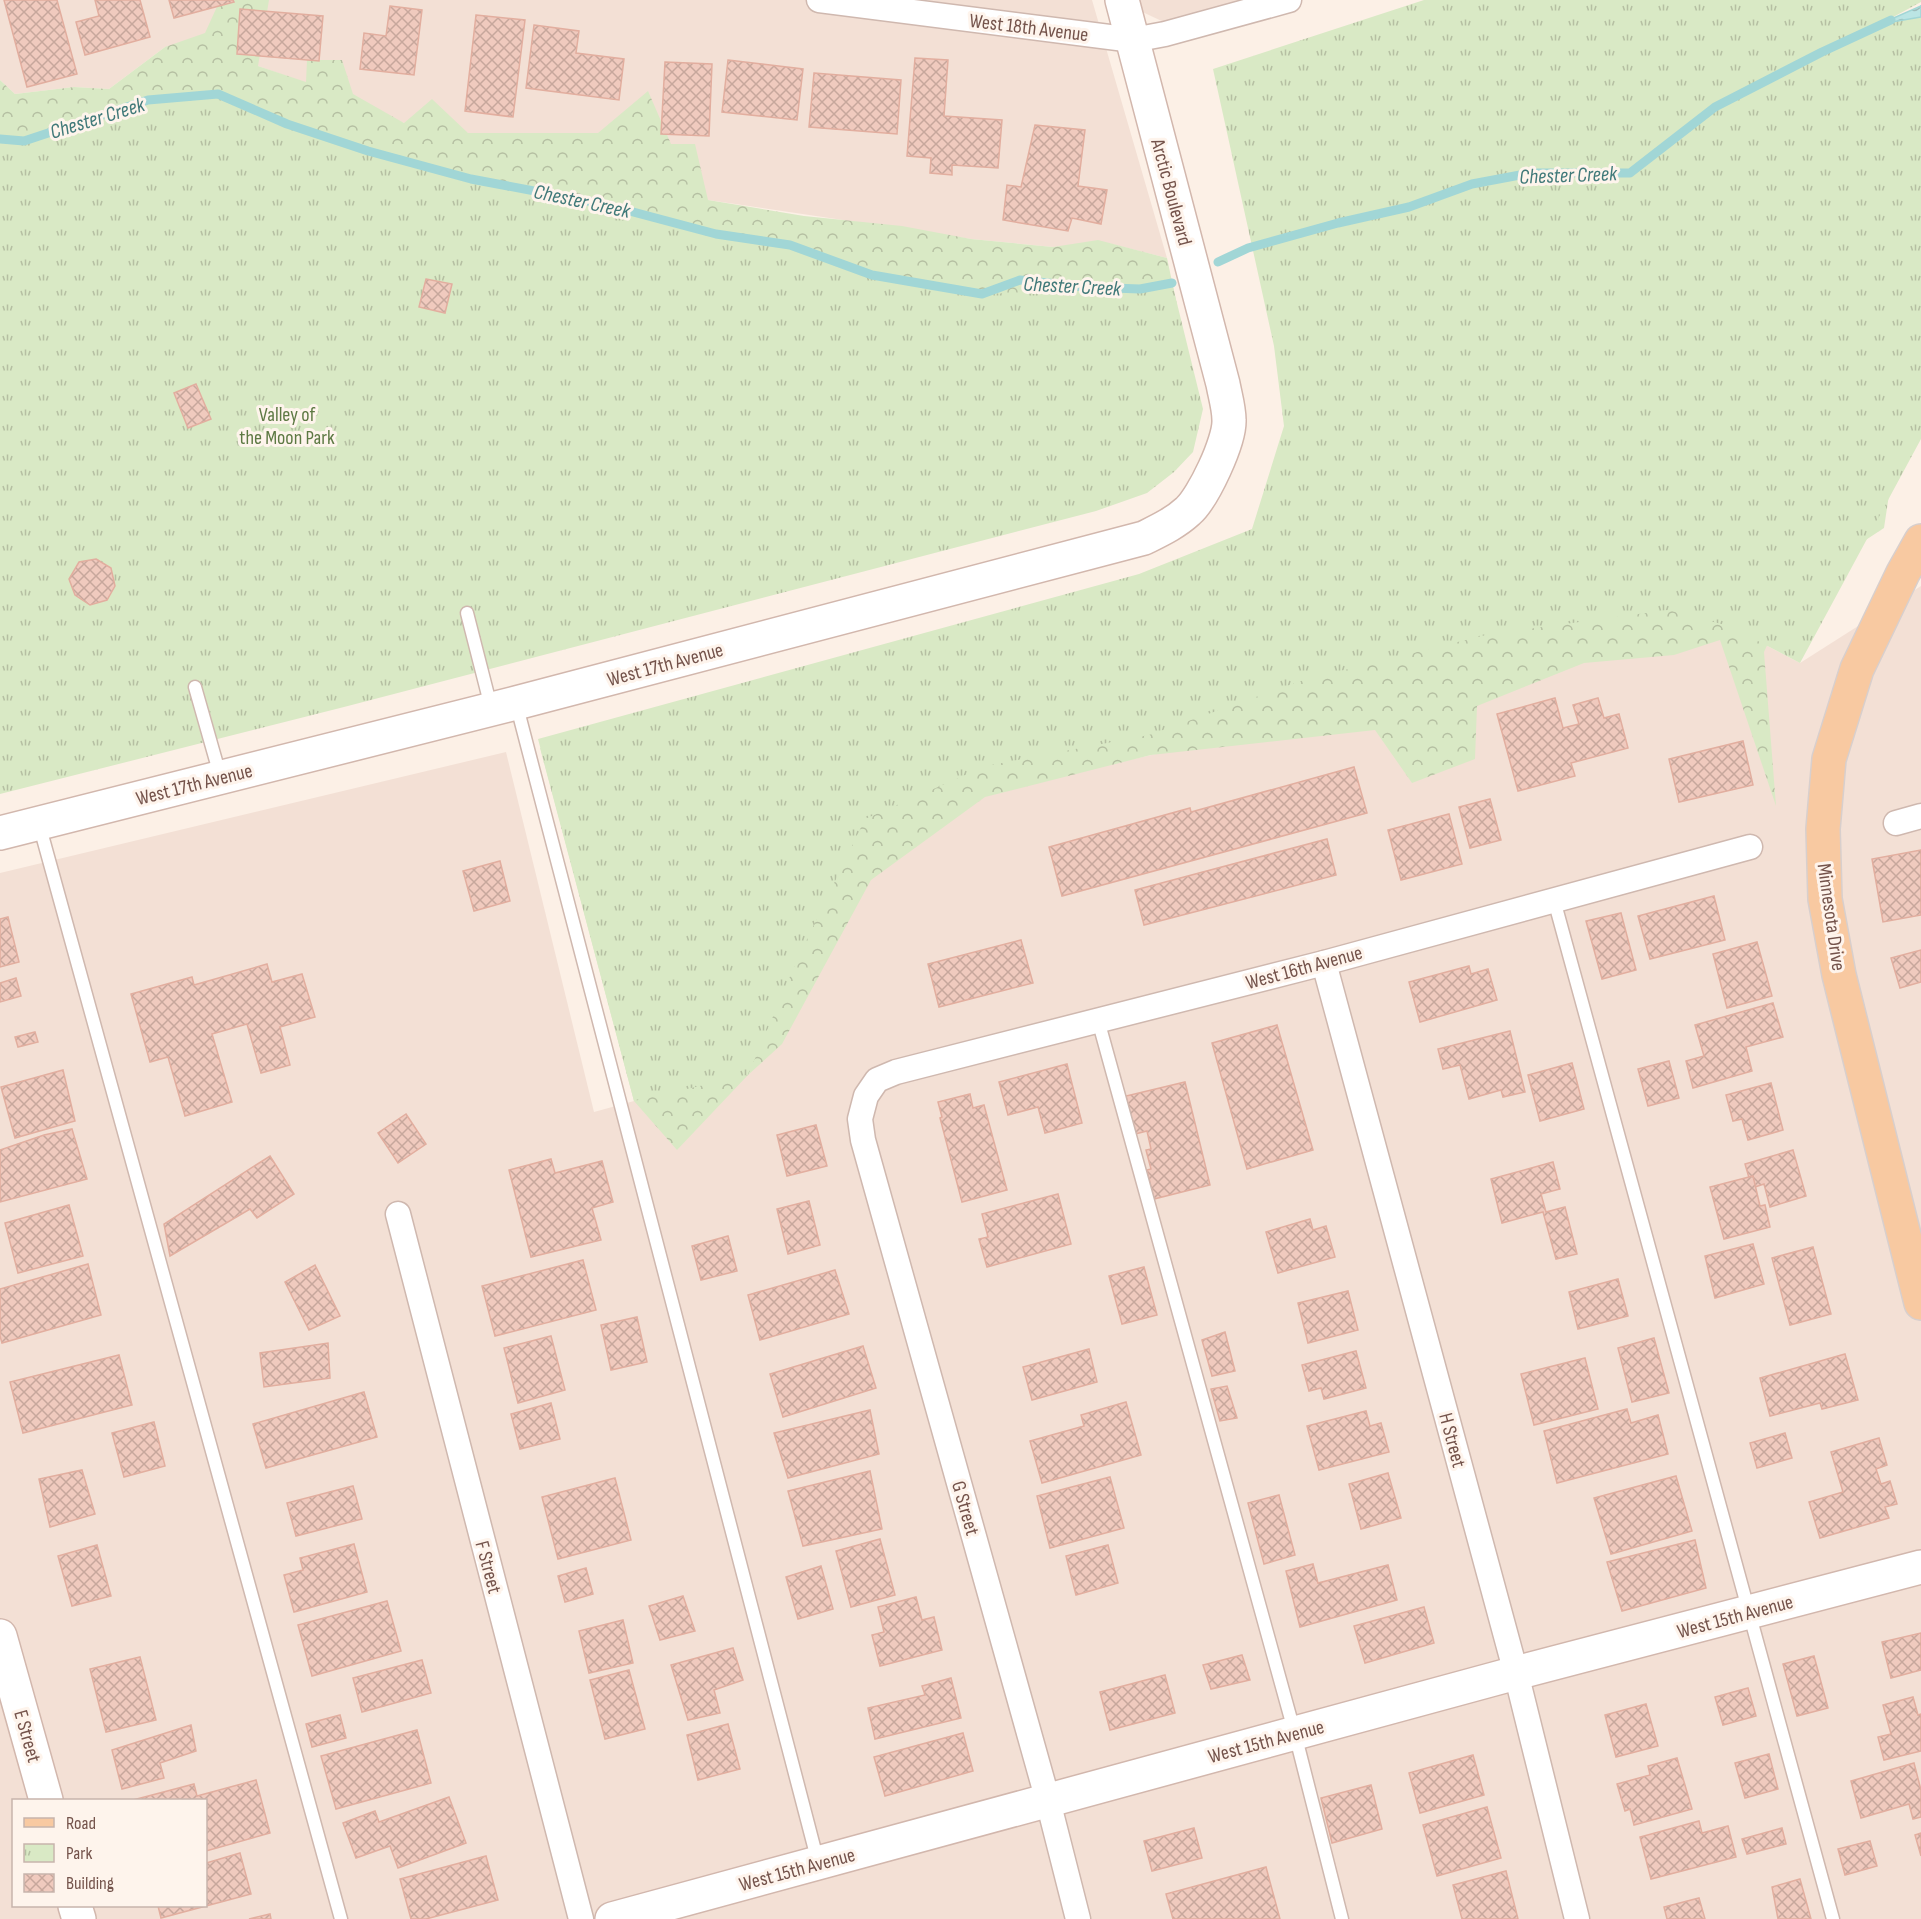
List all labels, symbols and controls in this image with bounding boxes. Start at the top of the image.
street label: West 18th Avenue [968,9,1090,47]
water label: Chester Creek [47,92,149,145]
street label: Arctic Boulevard [1145,135,1197,248]
water label: Chester Creek [1519,161,1618,190]
water label: Chester Creek [532,179,633,224]
water label: Chester Creek [1023,271,1123,302]
park label: Valley of the Moon Park [239,403,335,450]
street label: West 17th Avenue [605,638,726,692]
street label: West 17th Avenue [134,759,255,811]
street label: Minnesota Drive [1812,862,1850,972]
street label: West 16th Avenue [1243,941,1365,995]
street label: H Street [1433,1410,1471,1470]
street label: G Street [946,1478,984,1538]
street label: F Street [470,1538,507,1596]
street label: West 15th Avenue [1675,1590,1796,1644]
street label: E Street [8,1707,46,1765]
street label: West 15th Avenue [1206,1715,1327,1769]
legend [12,1799,207,1907]
text: Road [66,1813,96,1834]
text: Park [66,1843,92,1864]
street label: West 15th Avenue [737,1843,858,1897]
text: Building [66,1873,114,1894]

